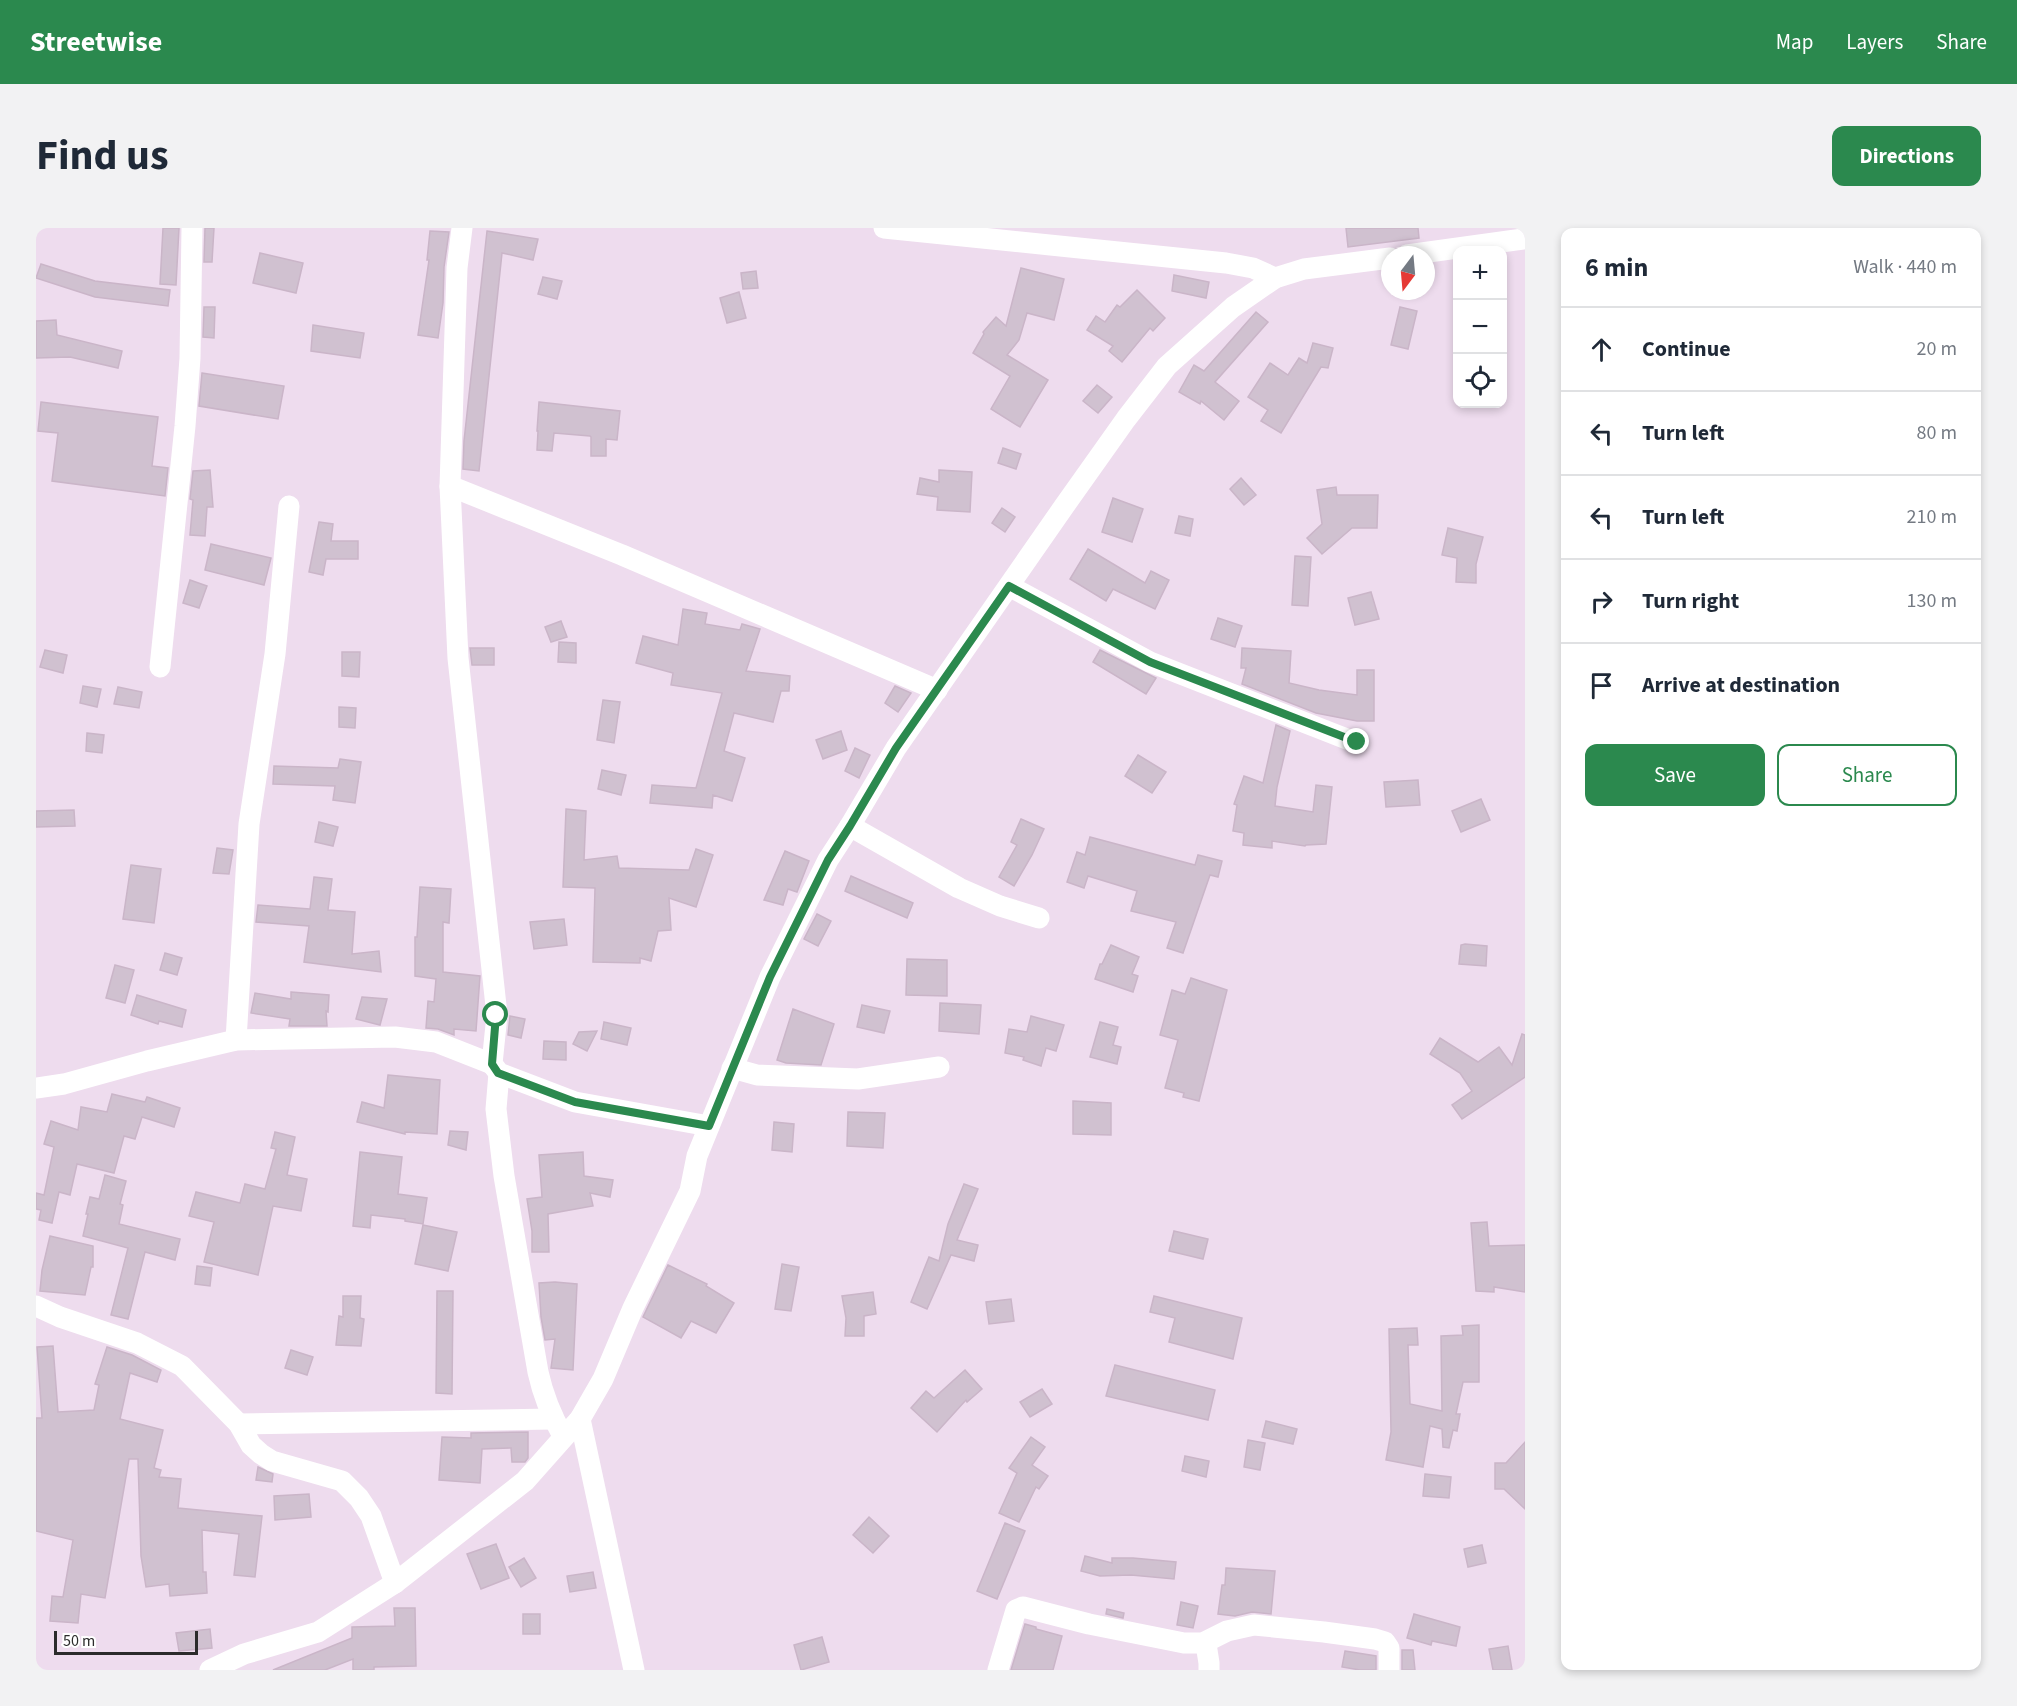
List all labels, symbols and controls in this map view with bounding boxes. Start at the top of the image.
text: Streetwise [30,22,162,62]
text: Map [1776,27,1813,57]
text: Layers [1846,27,1903,57]
text: Share [1936,27,1987,57]
text: Find us [36,126,169,186]
button: Directions [1832,126,1981,186]
north arrow [1381,246,1435,300]
map controls [1453,246,1507,408]
button: + [1453,246,1507,300]
text: 6 min [1585,249,1648,286]
text: Walk · 440 m [1853,253,1957,281]
button: − [1453,300,1507,354]
icon: ahead [1585,333,1618,366]
text: Continue [1642,333,1731,365]
text: 20 m [1917,335,1957,363]
button: locate [1453,354,1507,408]
icon: left [1585,417,1618,450]
text: Turn left [1642,417,1724,449]
text: 80 m [1917,419,1957,447]
icon: left [1585,501,1618,534]
text: Turn left [1642,501,1724,533]
text: 210 m [1907,503,1957,531]
icon: right [1585,585,1618,618]
text: Turn right [1642,585,1739,617]
text: 130 m [1907,587,1957,615]
icon: arrive [1585,669,1618,702]
text: Arrive at destination [1642,669,1840,701]
route end [1343,728,1369,754]
button: Save [1585,744,1765,806]
button: Share [1777,744,1957,806]
route start [482,1001,508,1027]
scale bar [54,1628,198,1656]
text: 50 m [63,1630,95,1652]

